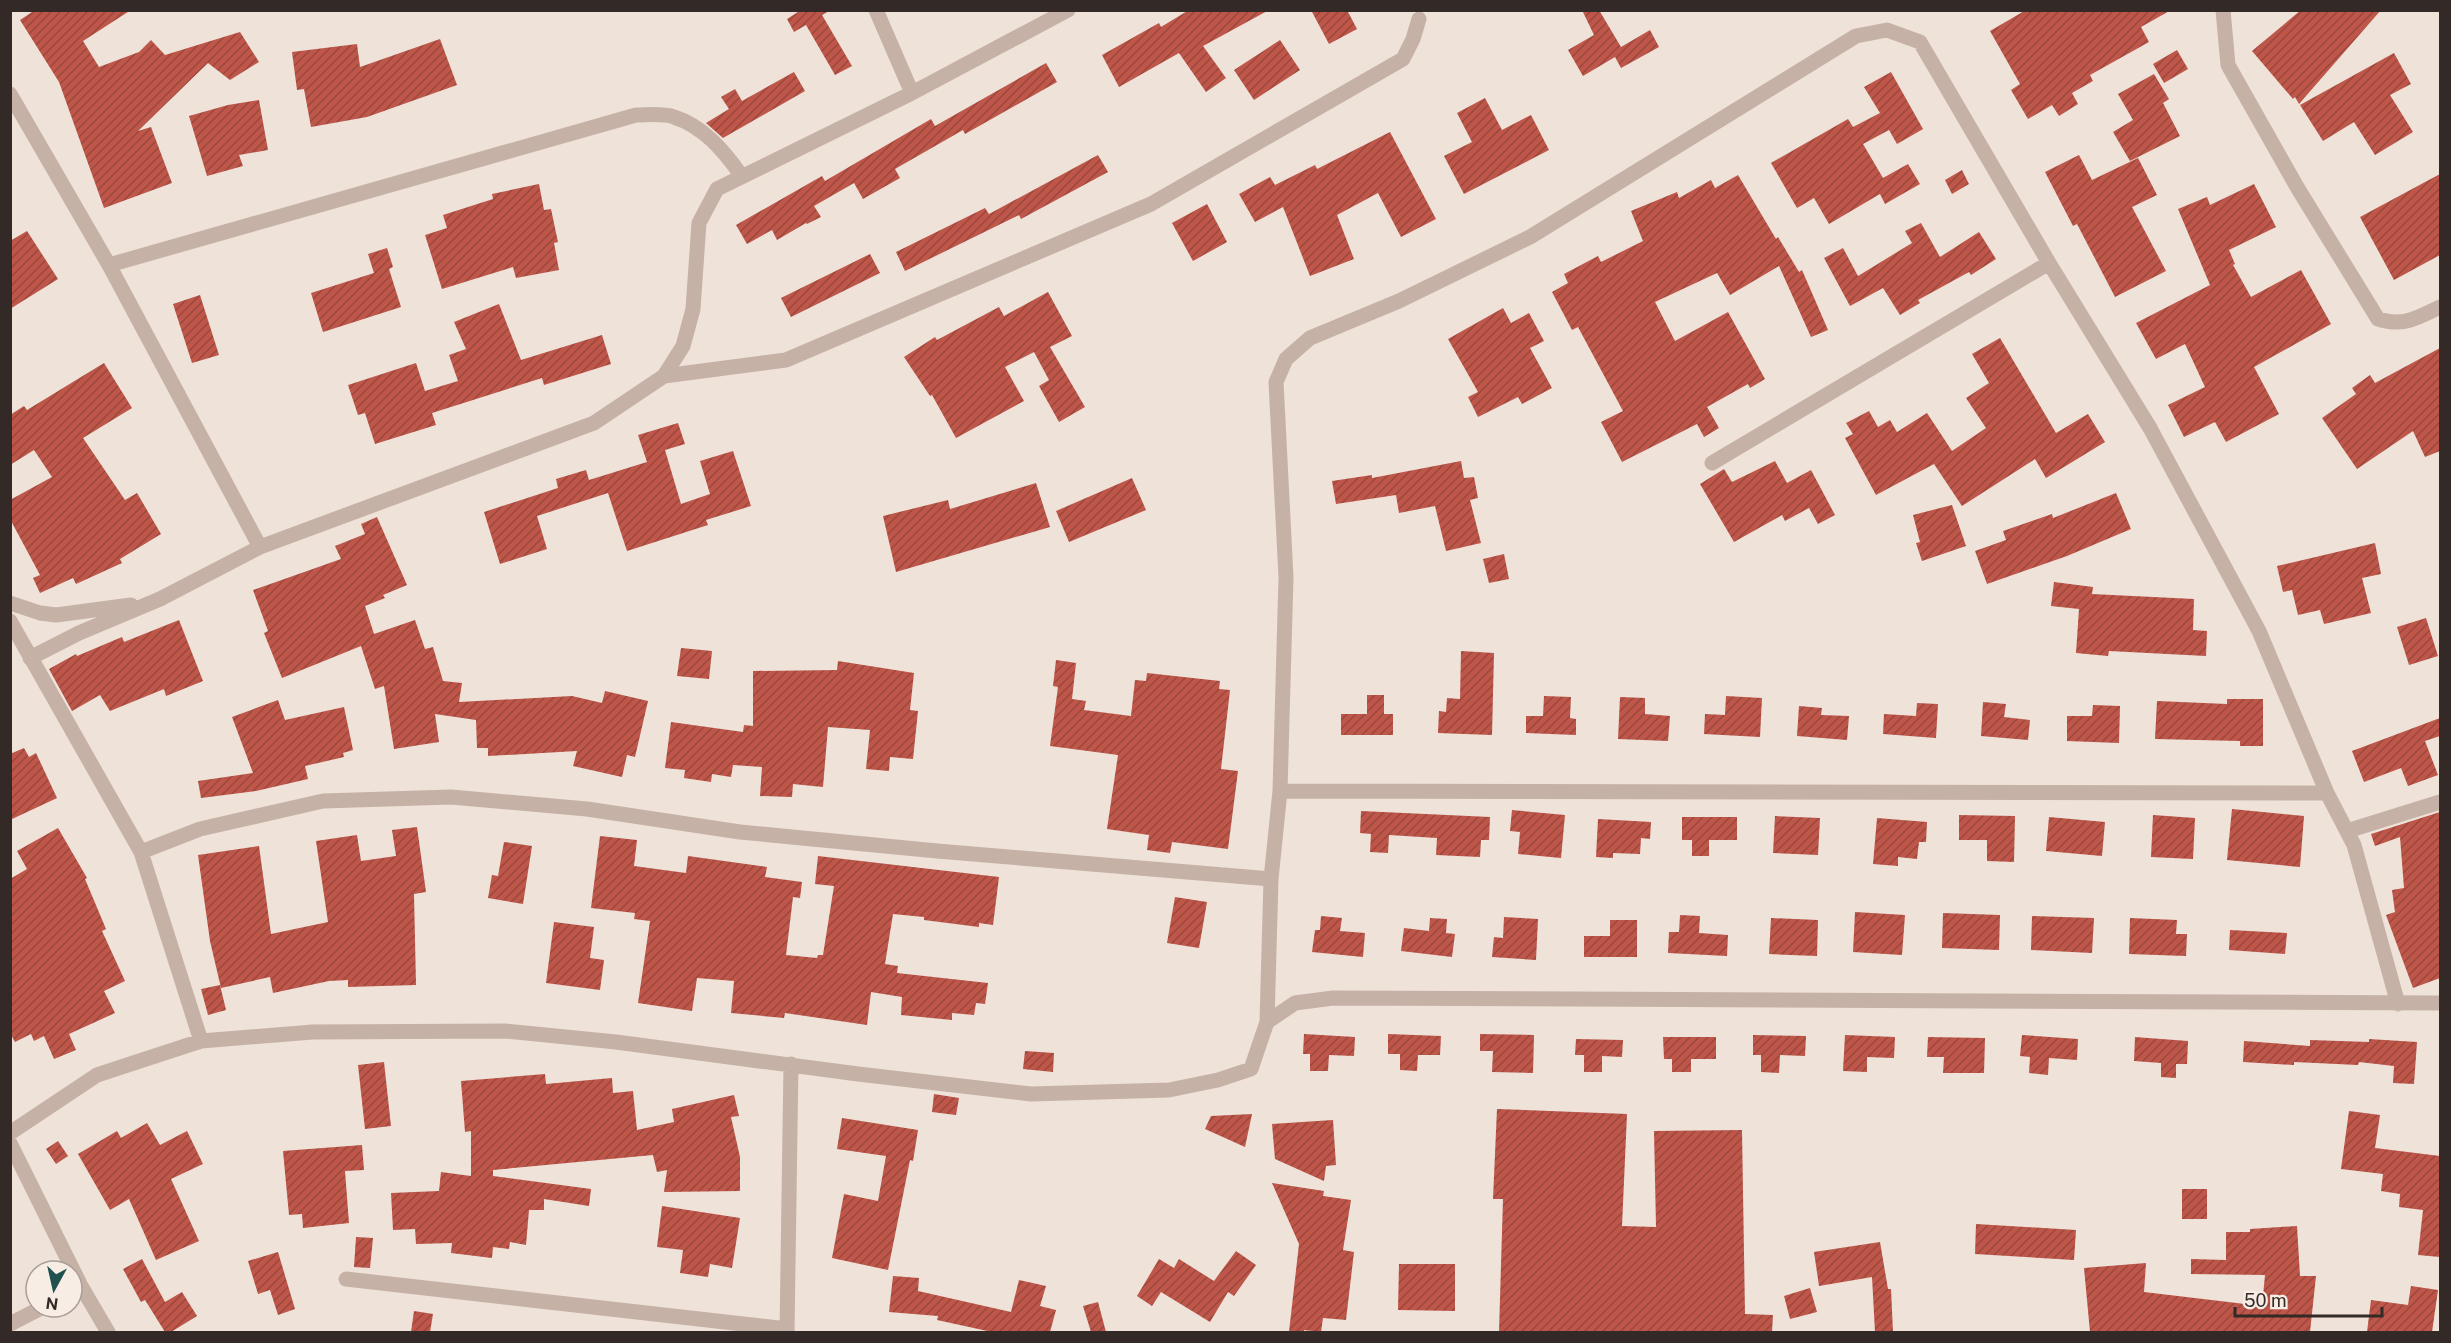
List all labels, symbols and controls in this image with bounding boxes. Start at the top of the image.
north arrow [24,1259,84,1319]
scale bar [2235,1280,2382,1318]
text: 50 m [2244,1290,2287,1311]
text: N [44,1293,60,1314]

